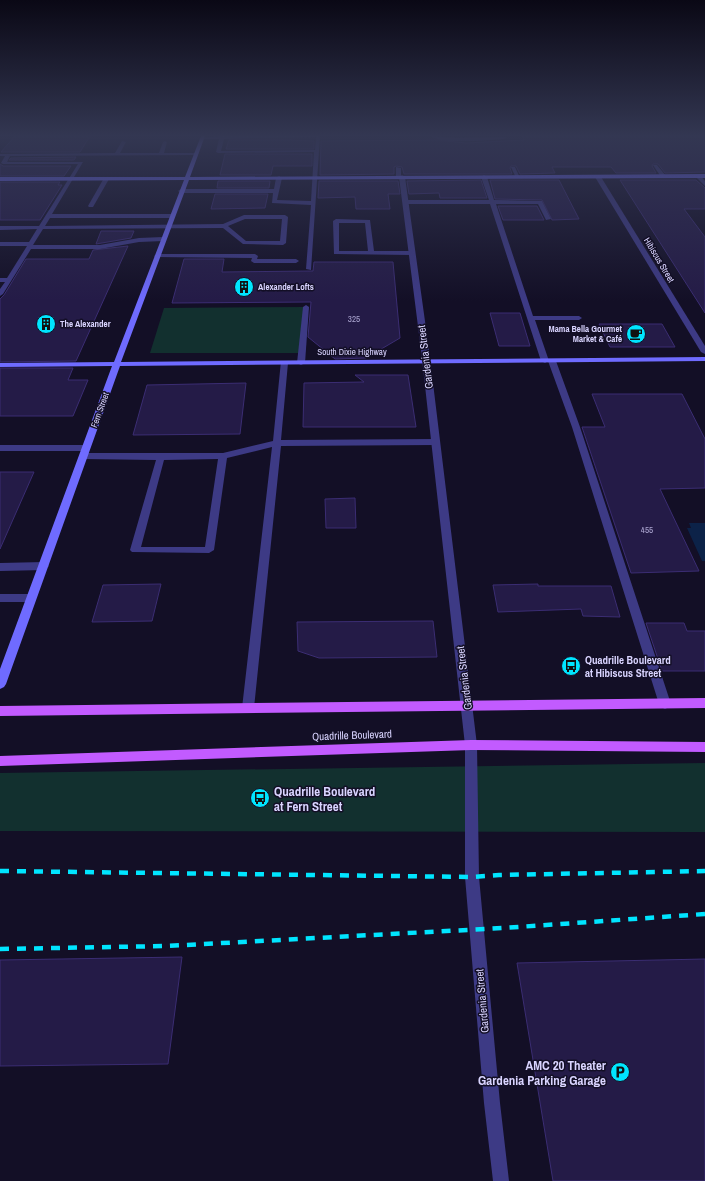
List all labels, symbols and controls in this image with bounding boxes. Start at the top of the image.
street label: Hibiscus Street [641,235,677,285]
building icon: Alexander Lofts [233,276,255,298]
place label: Alexander Lofts [258,281,314,293]
building icon: The Alexander [35,313,57,335]
house number: 325 [348,313,360,325]
place label: The Alexander [60,318,111,330]
place label: Mama Bella Gourmet Market & Café [549,323,623,345]
cafe icon: Mama Bella Gourmet Market & Café [625,323,647,345]
street label: Gardenia Street [414,324,436,390]
street label: South Dixie Highway [317,346,387,358]
street label: Fern Street [88,391,112,429]
house number: 455 [641,524,653,536]
street label: Gardenia Street [453,645,475,711]
place label: Quadrille Boulevard at Hibiscus Street [585,653,671,680]
bus stop icon: Quadrille Boulevard at Hibiscus Street [560,655,582,677]
street label: Quadrille Boulevard [312,727,392,743]
place label: Quadrille Boulevard at Fern Street [274,783,375,815]
bus stop icon: Quadrille Boulevard at Fern Street [249,787,271,809]
street label: Gardenia Street [472,968,492,1034]
place label: AMC 20 Theater Gardenia Parking Garage [478,1057,607,1089]
parking icon: AMC 20 Theater Gardenia Parking Garage [609,1061,631,1083]

